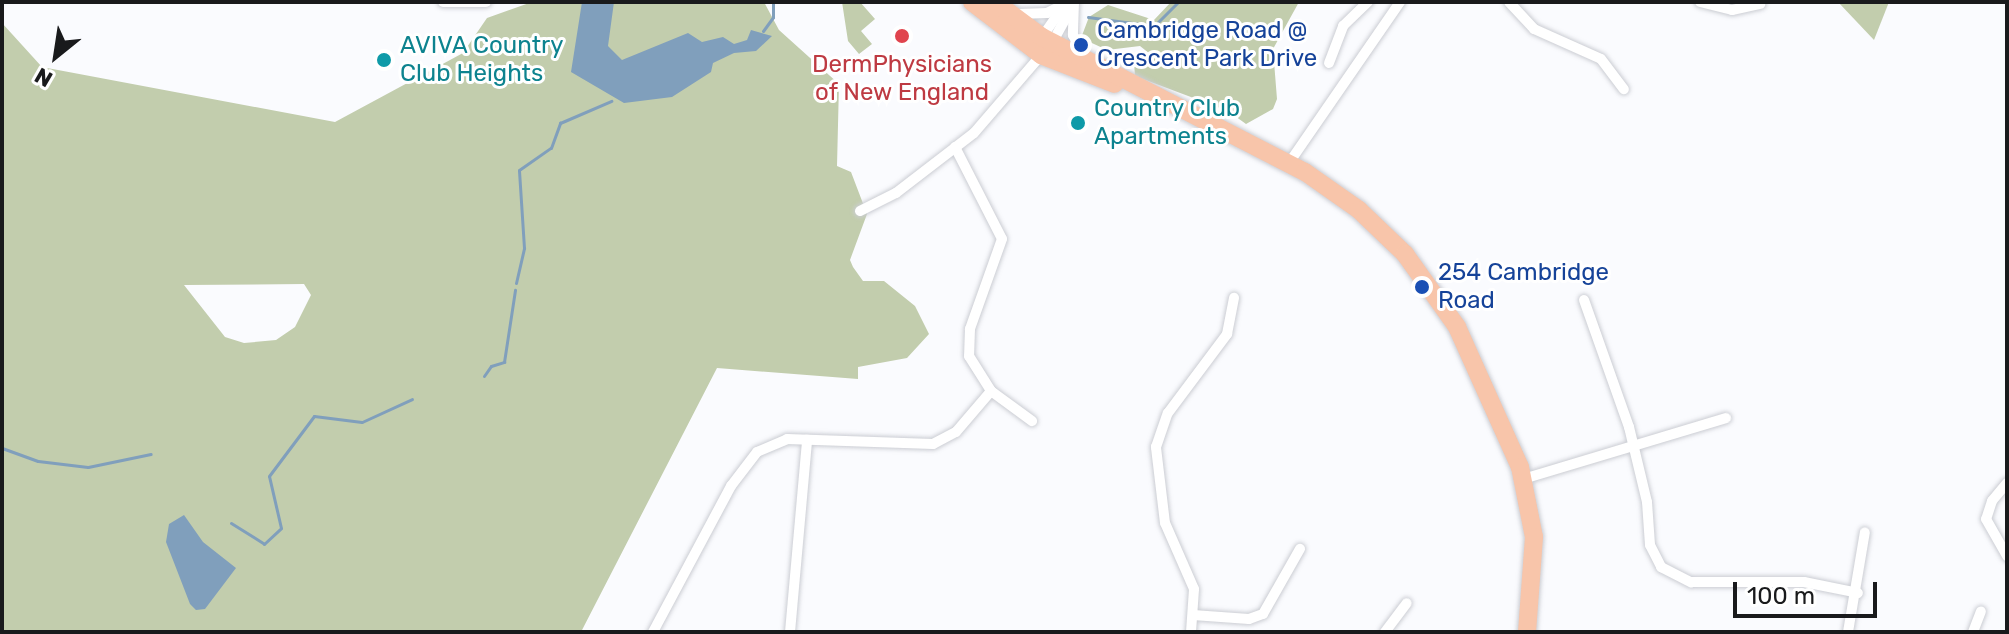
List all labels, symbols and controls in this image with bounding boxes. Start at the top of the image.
north arrow [16,16,96,96]
place label: Cambridge Road @ Crescent Park Drive [1097,17,1317,73]
marker: DermPhysicians of New England [891,25,913,47]
place label: AVIVA Country Club Heights [400,32,564,88]
marker: Cambridge Road @ Crescent Park Drive [1072,36,1090,54]
marker: AVIVA Country Club Heights [375,51,393,69]
place label: DermPhysicians of New England [812,51,992,107]
text: N [30,62,57,93]
place label: Country Club Apartments [1094,95,1241,151]
marker: Country Club Apartments [1069,114,1087,132]
place label: 254 Cambridge Road [1438,259,1609,315]
marker: 254 Cambridge Road [1413,278,1431,296]
scale bar [1737,566,1881,616]
text: 100 m [1747,582,1815,610]

